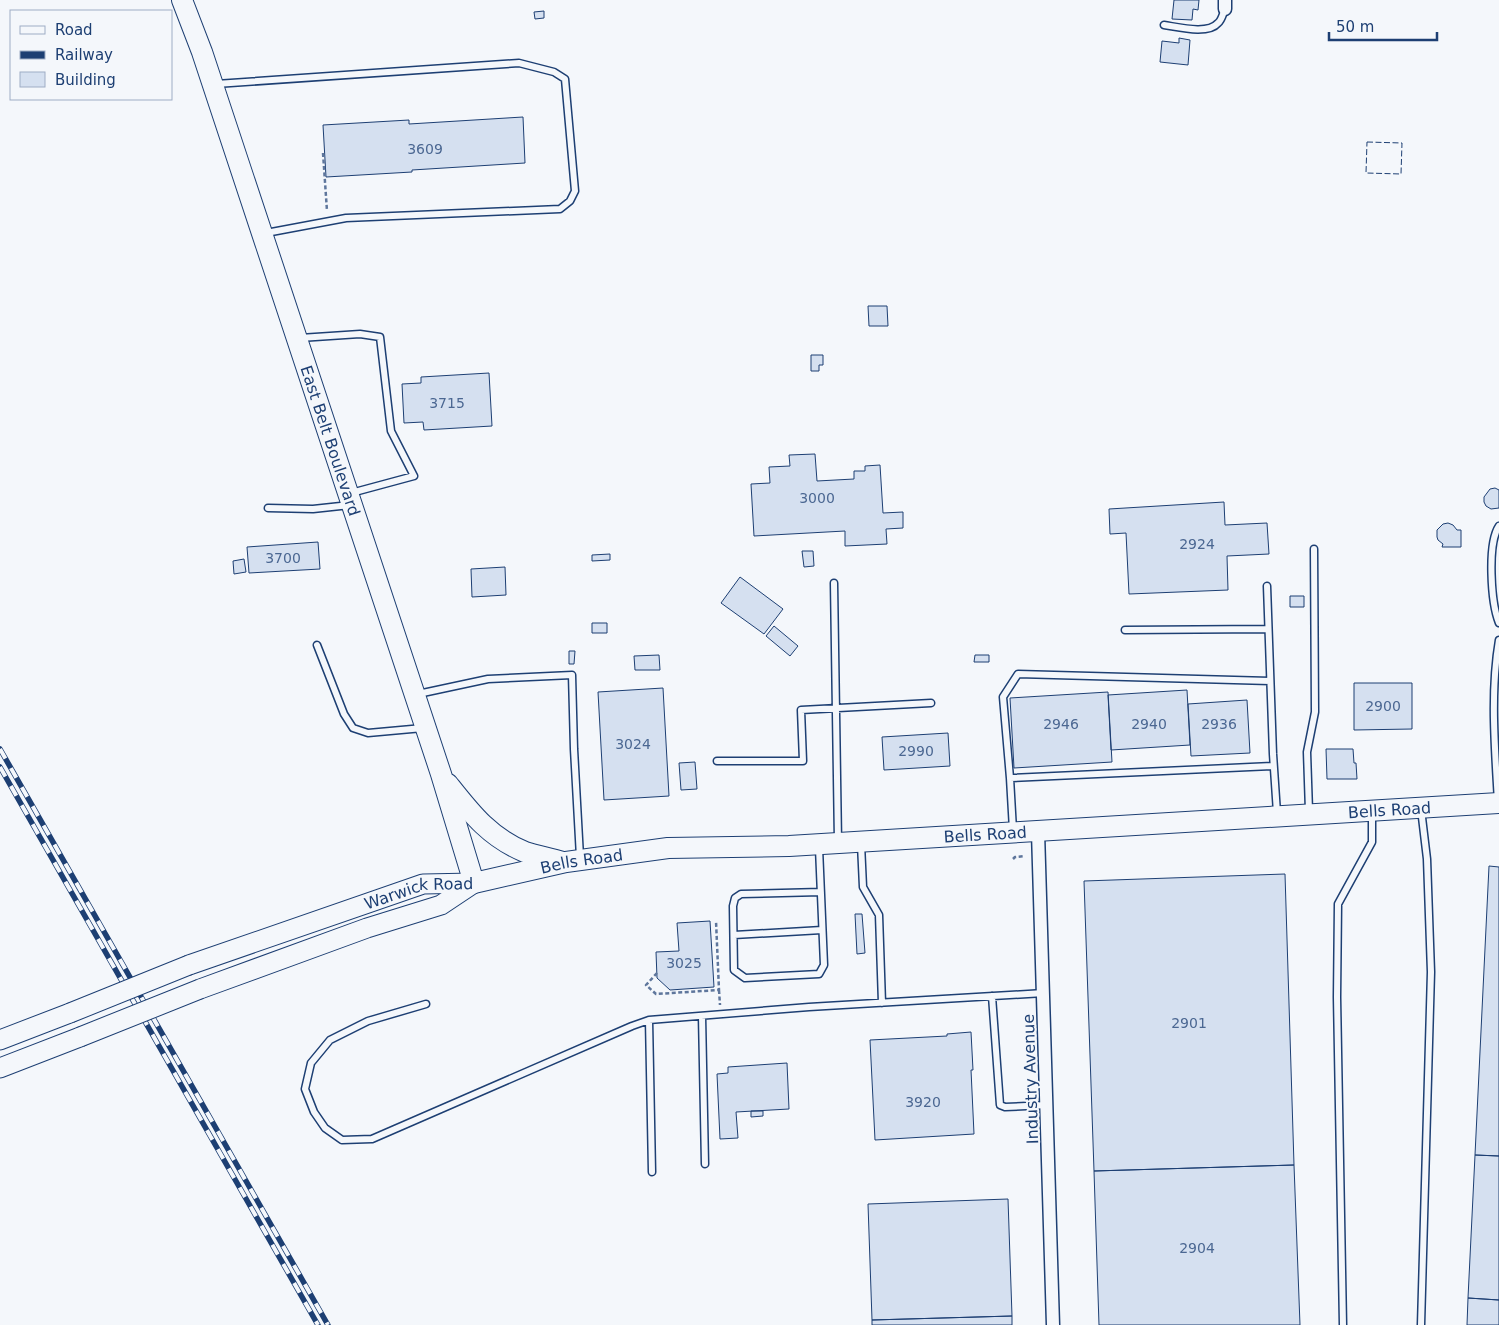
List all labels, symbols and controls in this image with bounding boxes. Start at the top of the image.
legend [10,10,172,100]
scale bar [1329,10,1436,42]
text: 50 m [1336,18,1374,36]
text: Road [55,21,93,39]
text: Railway [55,46,113,64]
text: Building [55,71,116,89]
house number: 3609 [407,141,443,157]
street label: East Belt Boulevard [296,363,364,518]
house number: 3715 [429,395,465,411]
house number: 3000 [799,490,835,506]
house number: 2924 [1179,536,1215,552]
house number: 3700 [265,550,301,566]
house number: 2900 [1365,698,1401,714]
house number: 2946 [1043,716,1079,732]
house number: 2940 [1131,716,1167,732]
house number: 2936 [1201,716,1237,732]
house number: 3024 [615,736,651,752]
house number: 2990 [898,743,934,759]
street label: Bells Road [1347,798,1432,822]
street label: Bells Road [943,823,1027,847]
street label: Bells Road [538,845,624,878]
street label: Warwick Road [362,874,474,914]
house number: 3025 [666,955,702,971]
street label: Industry Avenue [1019,1014,1042,1144]
house number: 2901 [1171,1015,1207,1031]
house number: 3920 [905,1094,941,1110]
house number: 2904 [1179,1240,1215,1256]

